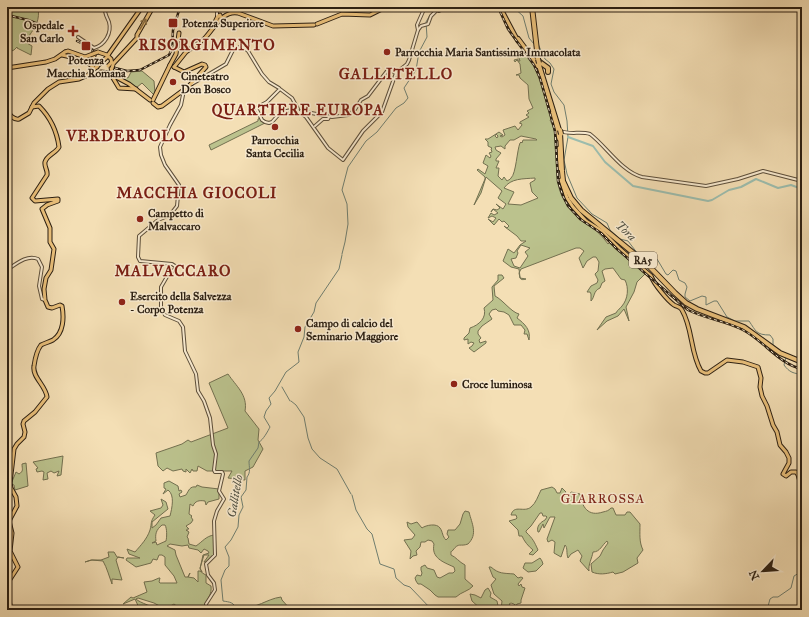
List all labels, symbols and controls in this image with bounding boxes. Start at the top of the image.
marker: Potenza Superiore [167,17,179,29]
place label: Potenza Superiore [182,17,264,31]
one-way arrow [140,18,148,30]
place label: Ospedale San Carlo [20,19,64,45]
marker: Ospedale San Carlo [67,25,79,37]
district label: RISORGIMENTO [138,36,276,54]
marker: Potenza Macchia Romana [80,40,92,52]
place label: Parrocchia Maria Santissima Immacolata [395,46,581,59]
marker: Parrocchia Maria Santissima Immacolata [382,47,392,57]
place label: Potenza Macchia Romana [46,54,126,80]
district label: GALLITELLO [339,65,453,83]
place label: Cineteatro Don Bosco [181,70,231,96]
marker: Cineteatro Don Bosco [168,77,178,87]
district label: QUARTIERE EUROPA [212,101,384,120]
marker: Parrocchia Santa Cecilia [270,122,280,132]
district label: VERDERUOLO [65,127,186,145]
place label: Parrocchia Santa Cecilia [246,134,304,160]
district label: MACCHIA GIOCOLI [116,184,278,202]
place label: Campetto di Malvaccaro [148,207,205,233]
marker: Campetto di Malvaccaro [135,214,145,224]
water label: Tora [613,218,639,244]
road number: RA5 [629,252,657,268]
district label: MALVACCARO [115,262,231,280]
place label: Esercito della Salvezza - Corpo Potenza [130,290,232,317]
marker: Esercito della Salvezza - Corpo Potenza [117,297,127,307]
place label: Campo di calcio del Seminario Maggiore [306,317,399,343]
marker: Campo di calcio del Seminario Maggiore [293,324,303,334]
place label: Croce luminosa [462,378,532,391]
marker: Croce luminosa [449,379,459,389]
water label: Gallitello [224,473,246,518]
district label: GIARROSSA [561,491,645,507]
north arrow [743,551,783,591]
text: N [746,567,762,582]

